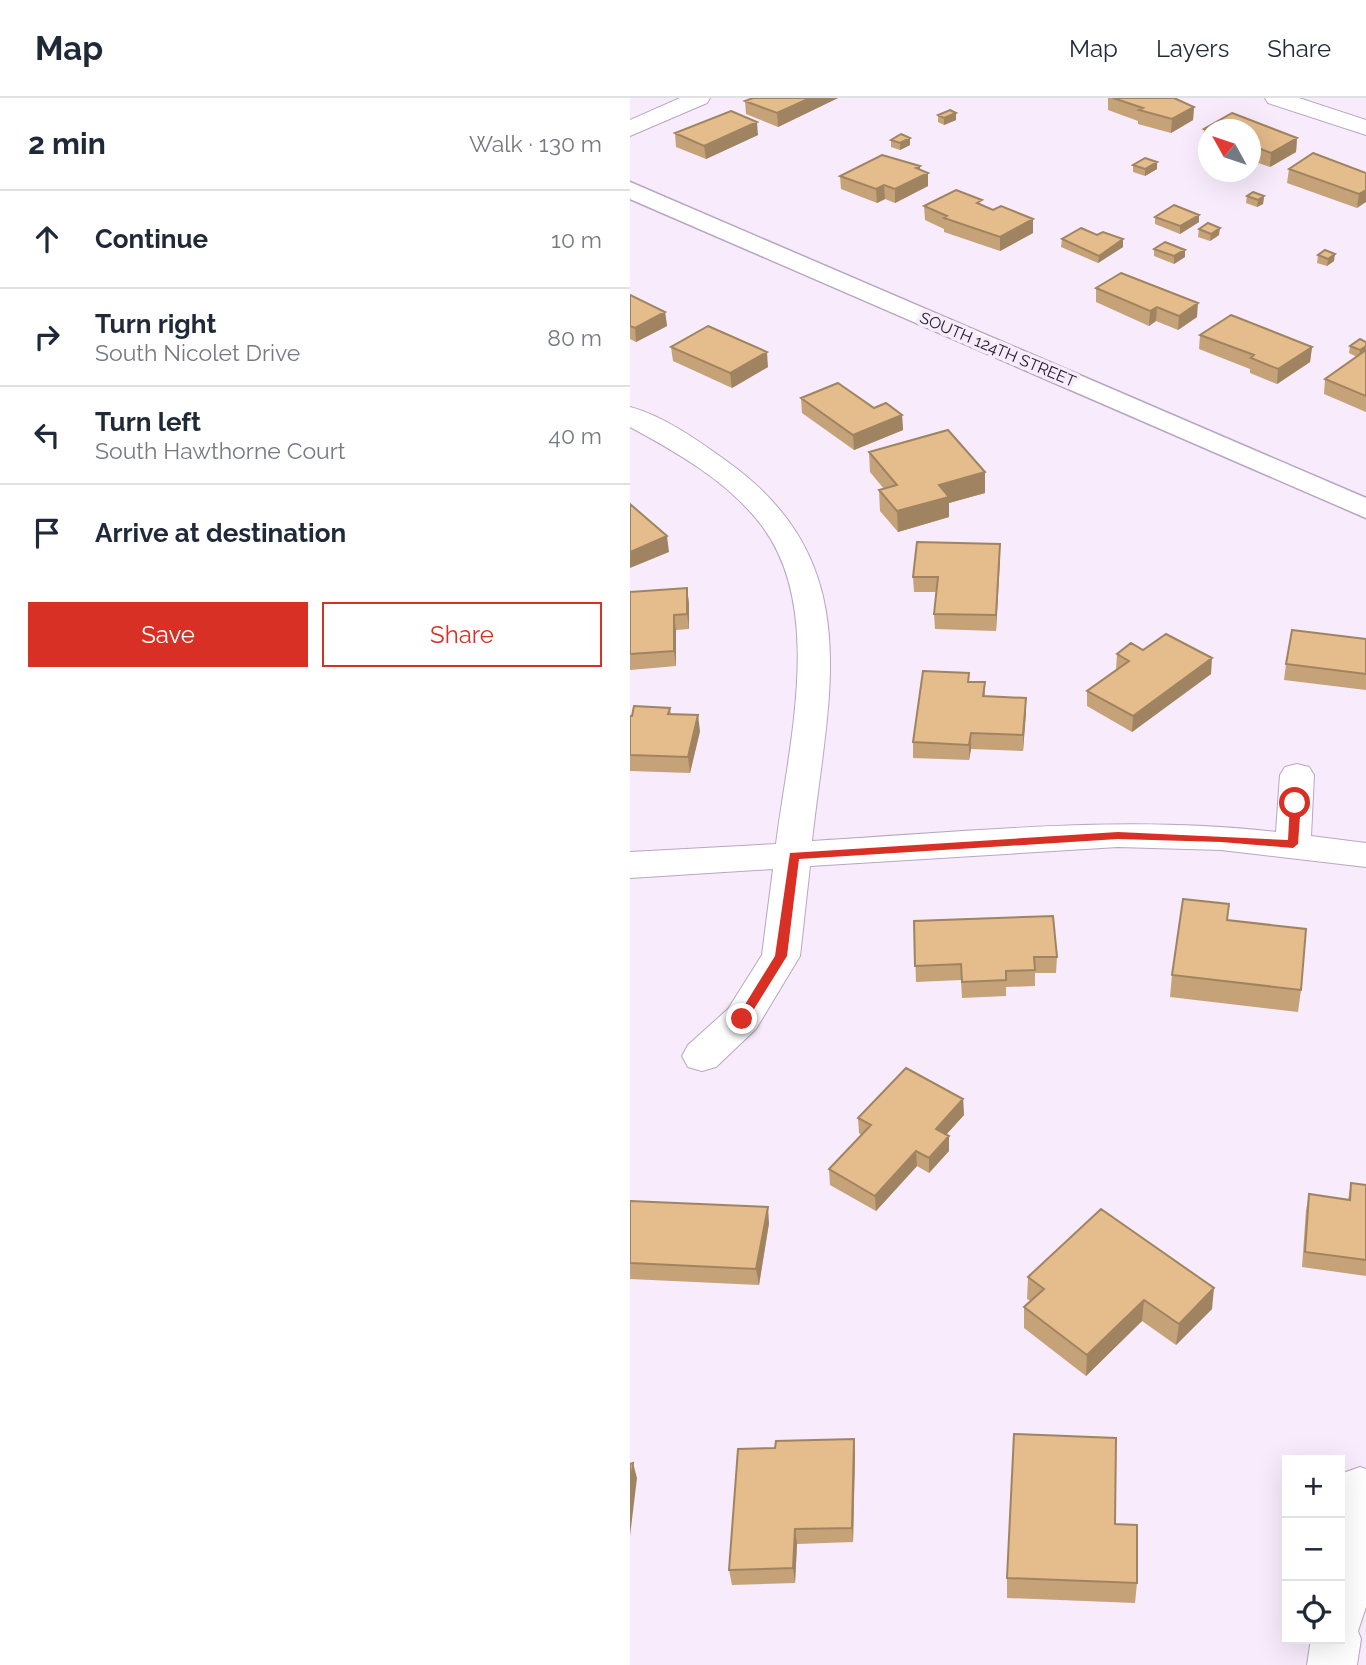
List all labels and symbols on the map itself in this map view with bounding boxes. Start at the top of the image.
north arrow [1198,119,1261,182]
street label: SOUTH 124TH STREET [917,308,1079,391]
route start [1279,787,1310,818]
route end [726,1003,757,1034]

